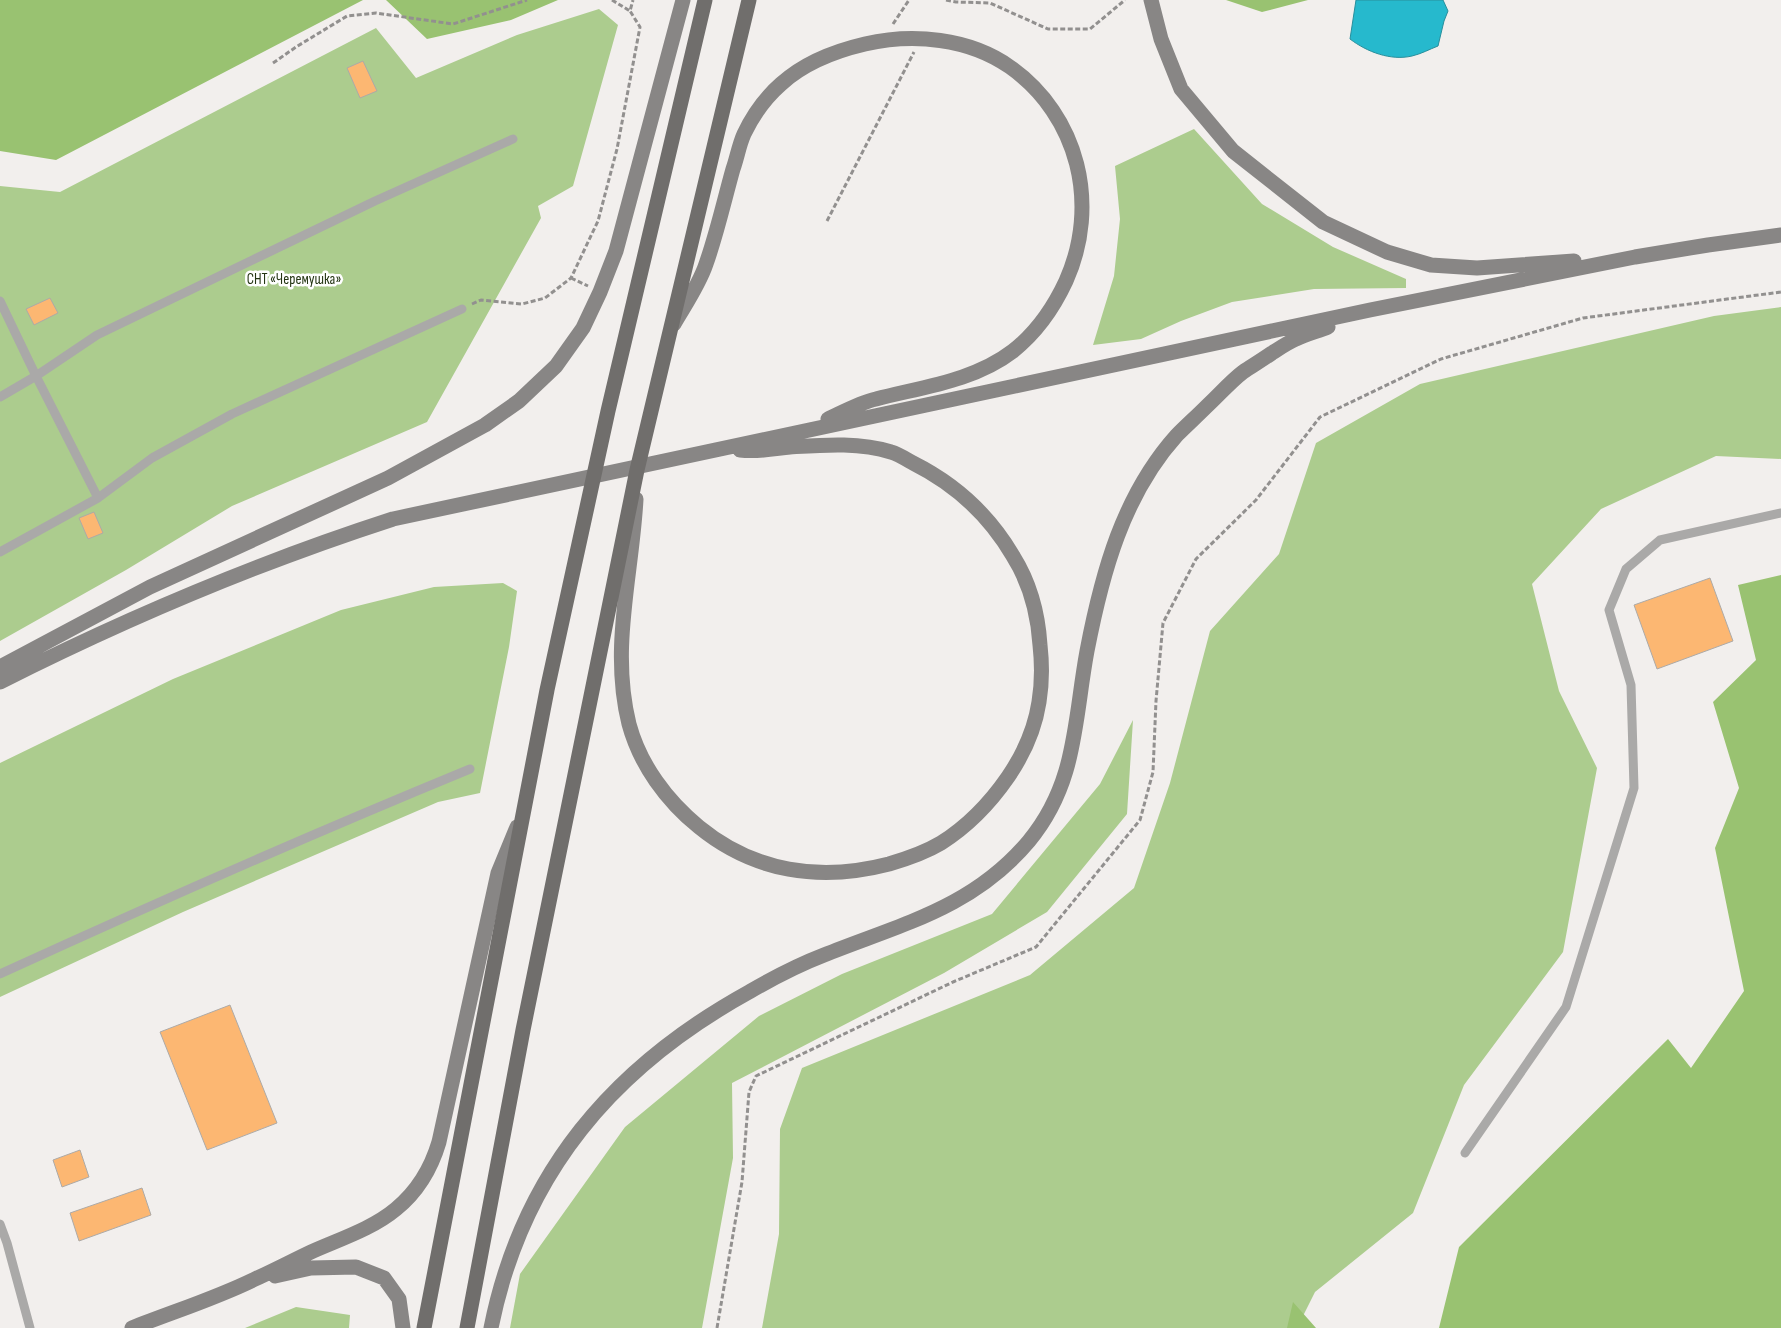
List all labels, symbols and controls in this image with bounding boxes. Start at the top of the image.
park label: СНТ «Черемушка» [247,270,341,289]

